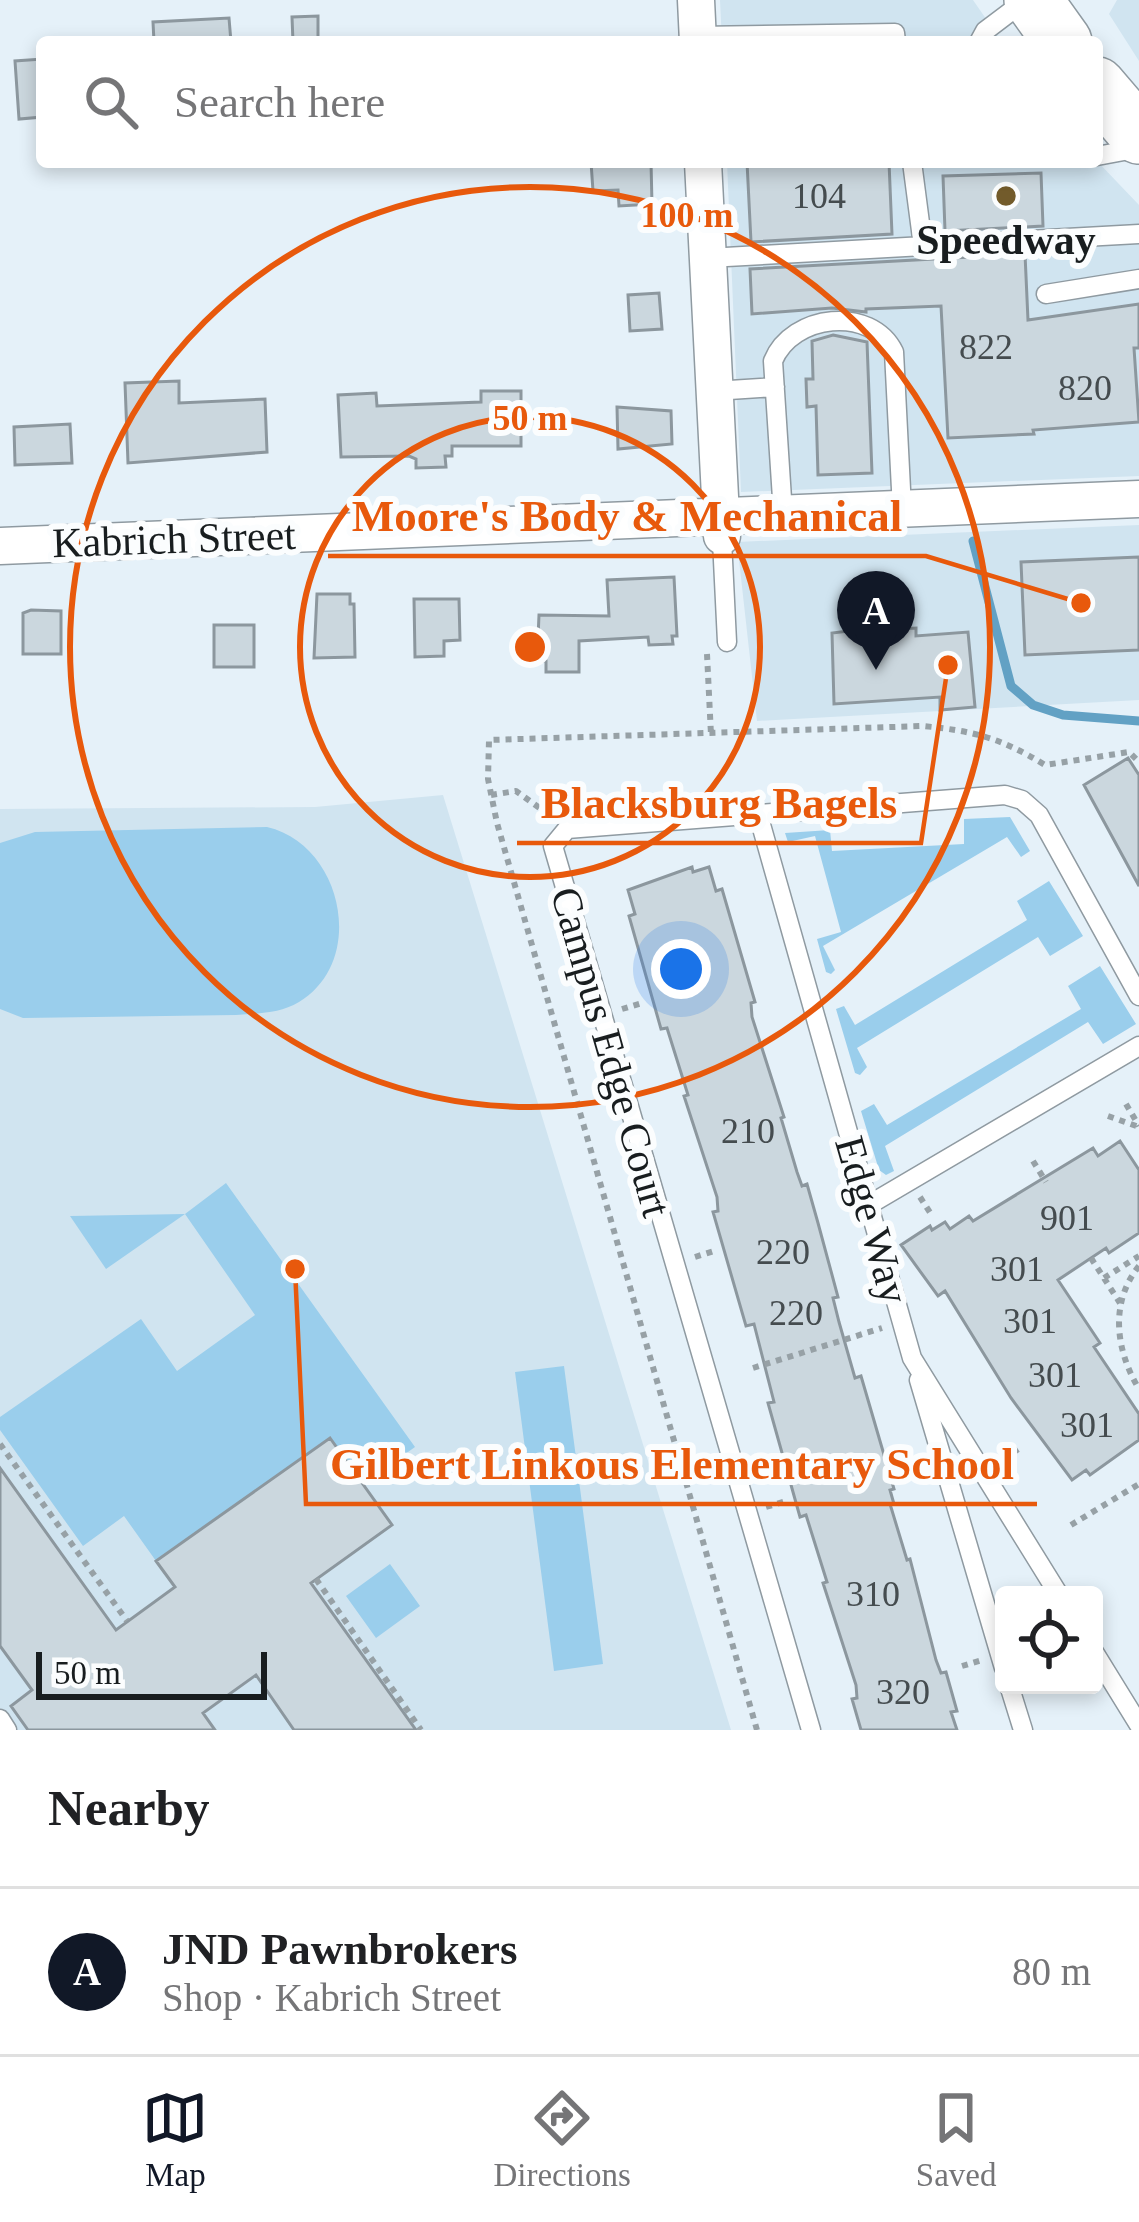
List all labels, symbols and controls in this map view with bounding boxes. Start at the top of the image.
search box [36,36,1103,168]
icon: search [78,69,144,135]
text: Search here [174,77,385,127]
house number: 104 [792,176,846,216]
marker: Speedway [993,183,1019,209]
text: 100 m [641,195,734,235]
place label: Speedway [916,217,1096,263]
house number: 822 [959,327,1013,367]
house number: 820 [1058,368,1112,408]
text: 50 m [493,398,568,438]
callout: Moore's Body & Mechanical [328,475,926,556]
text: Moore's Body & Mechanical [352,491,902,541]
street label: Kabrich Street [51,512,297,566]
pin: A [837,571,915,670]
centre of rings [509,626,551,668]
callout: Blacksburg Bagels [517,762,921,843]
text: Blacksburg Bagels [541,778,897,828]
street label: Campus Edge Court [542,882,680,1222]
your location [651,939,711,999]
house number: 210 [721,1111,775,1151]
street label: Edge Way [826,1131,918,1309]
house number: 901 [1040,1198,1094,1238]
house number: 220 [756,1232,810,1272]
house number: 301 [990,1249,1044,1289]
house number: 220 [769,1293,823,1333]
house number: 301 [1003,1301,1057,1341]
house number: 301 [1028,1355,1082,1395]
house number: 301 [1060,1405,1114,1445]
callout: Gilbert Linkous Elementary School [306,1423,1037,1504]
text: Gilbert Linkous Elementary School [330,1439,1014,1489]
house number: 310 [846,1574,900,1614]
map controls [995,1586,1103,1694]
button: locate [995,1586,1103,1694]
scale bar [36,1646,267,1699]
text: 50 m [54,1655,121,1691]
house number: 320 [876,1672,930,1712]
text: Nearby [48,1780,209,1836]
text: JND Pawnbrokers [162,1924,517,1974]
text: A [73,1950,101,1993]
text: 80 m [1012,1950,1091,1993]
text: Shop · Kabrich Street [162,1976,501,2019]
tab: Map [142,2085,208,2194]
tab: Directions [493,2085,631,2194]
tab: Saved [916,2085,997,2194]

